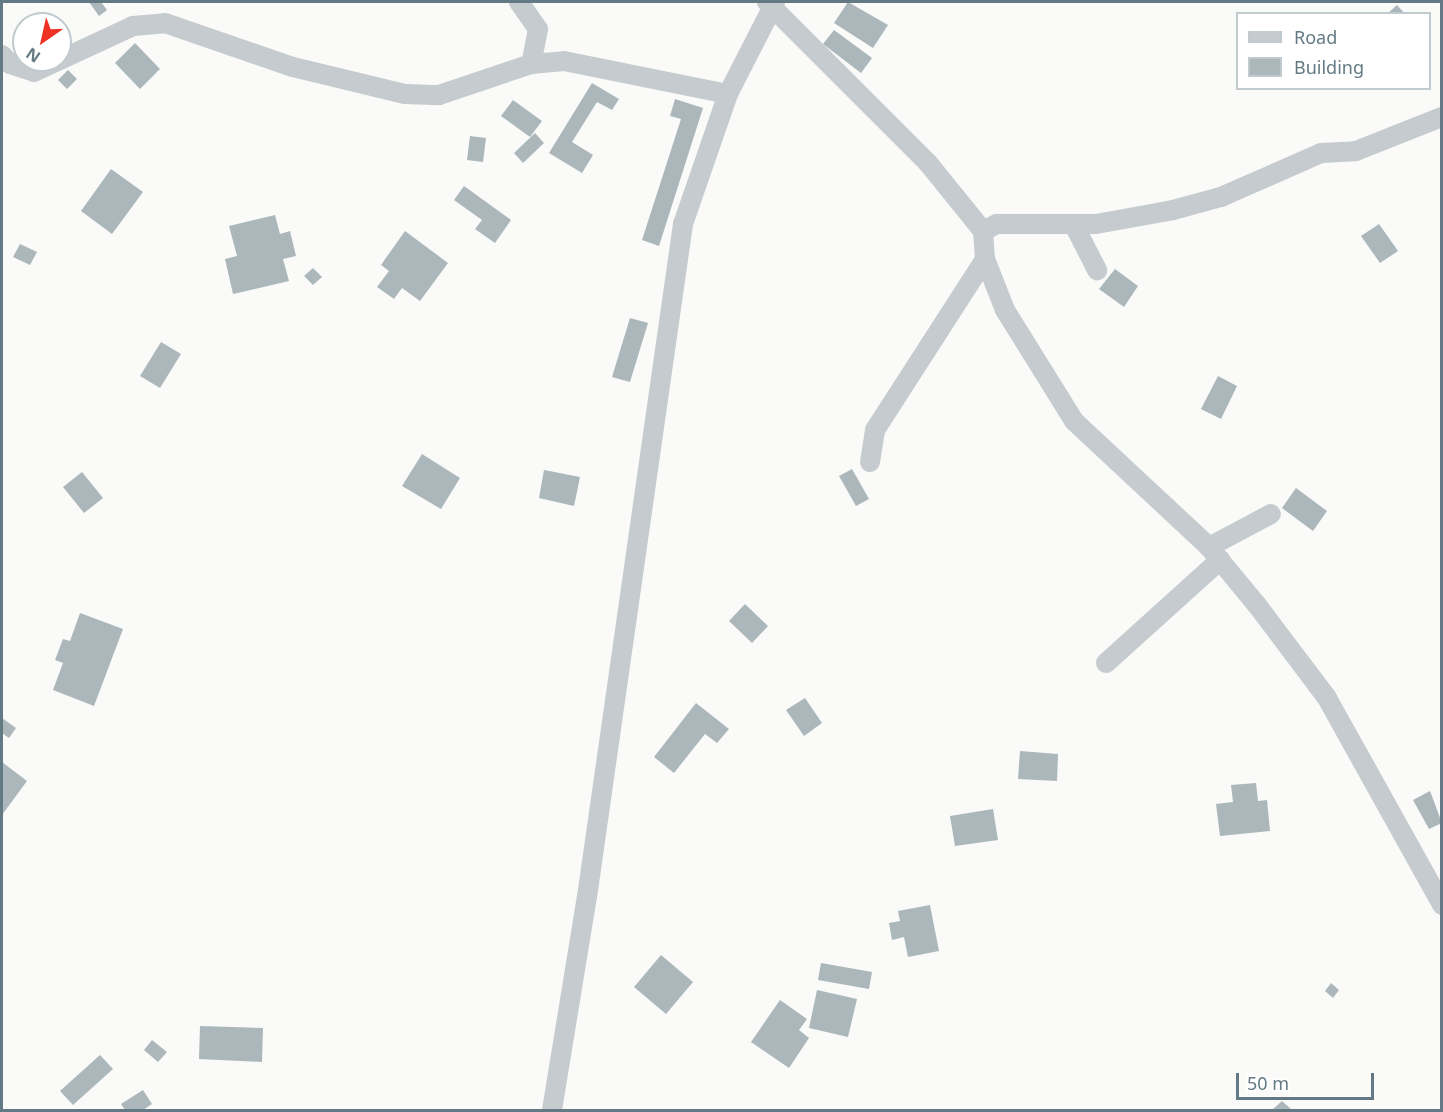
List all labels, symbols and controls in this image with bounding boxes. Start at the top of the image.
north arrow [12,12,72,72]
legend [1236,12,1431,90]
text: Road [1294,25,1337,49]
text: N [22,43,45,68]
text: Building [1294,55,1364,79]
scale bar [1239,1061,1377,1099]
text: 50 m [1247,1071,1289,1095]

